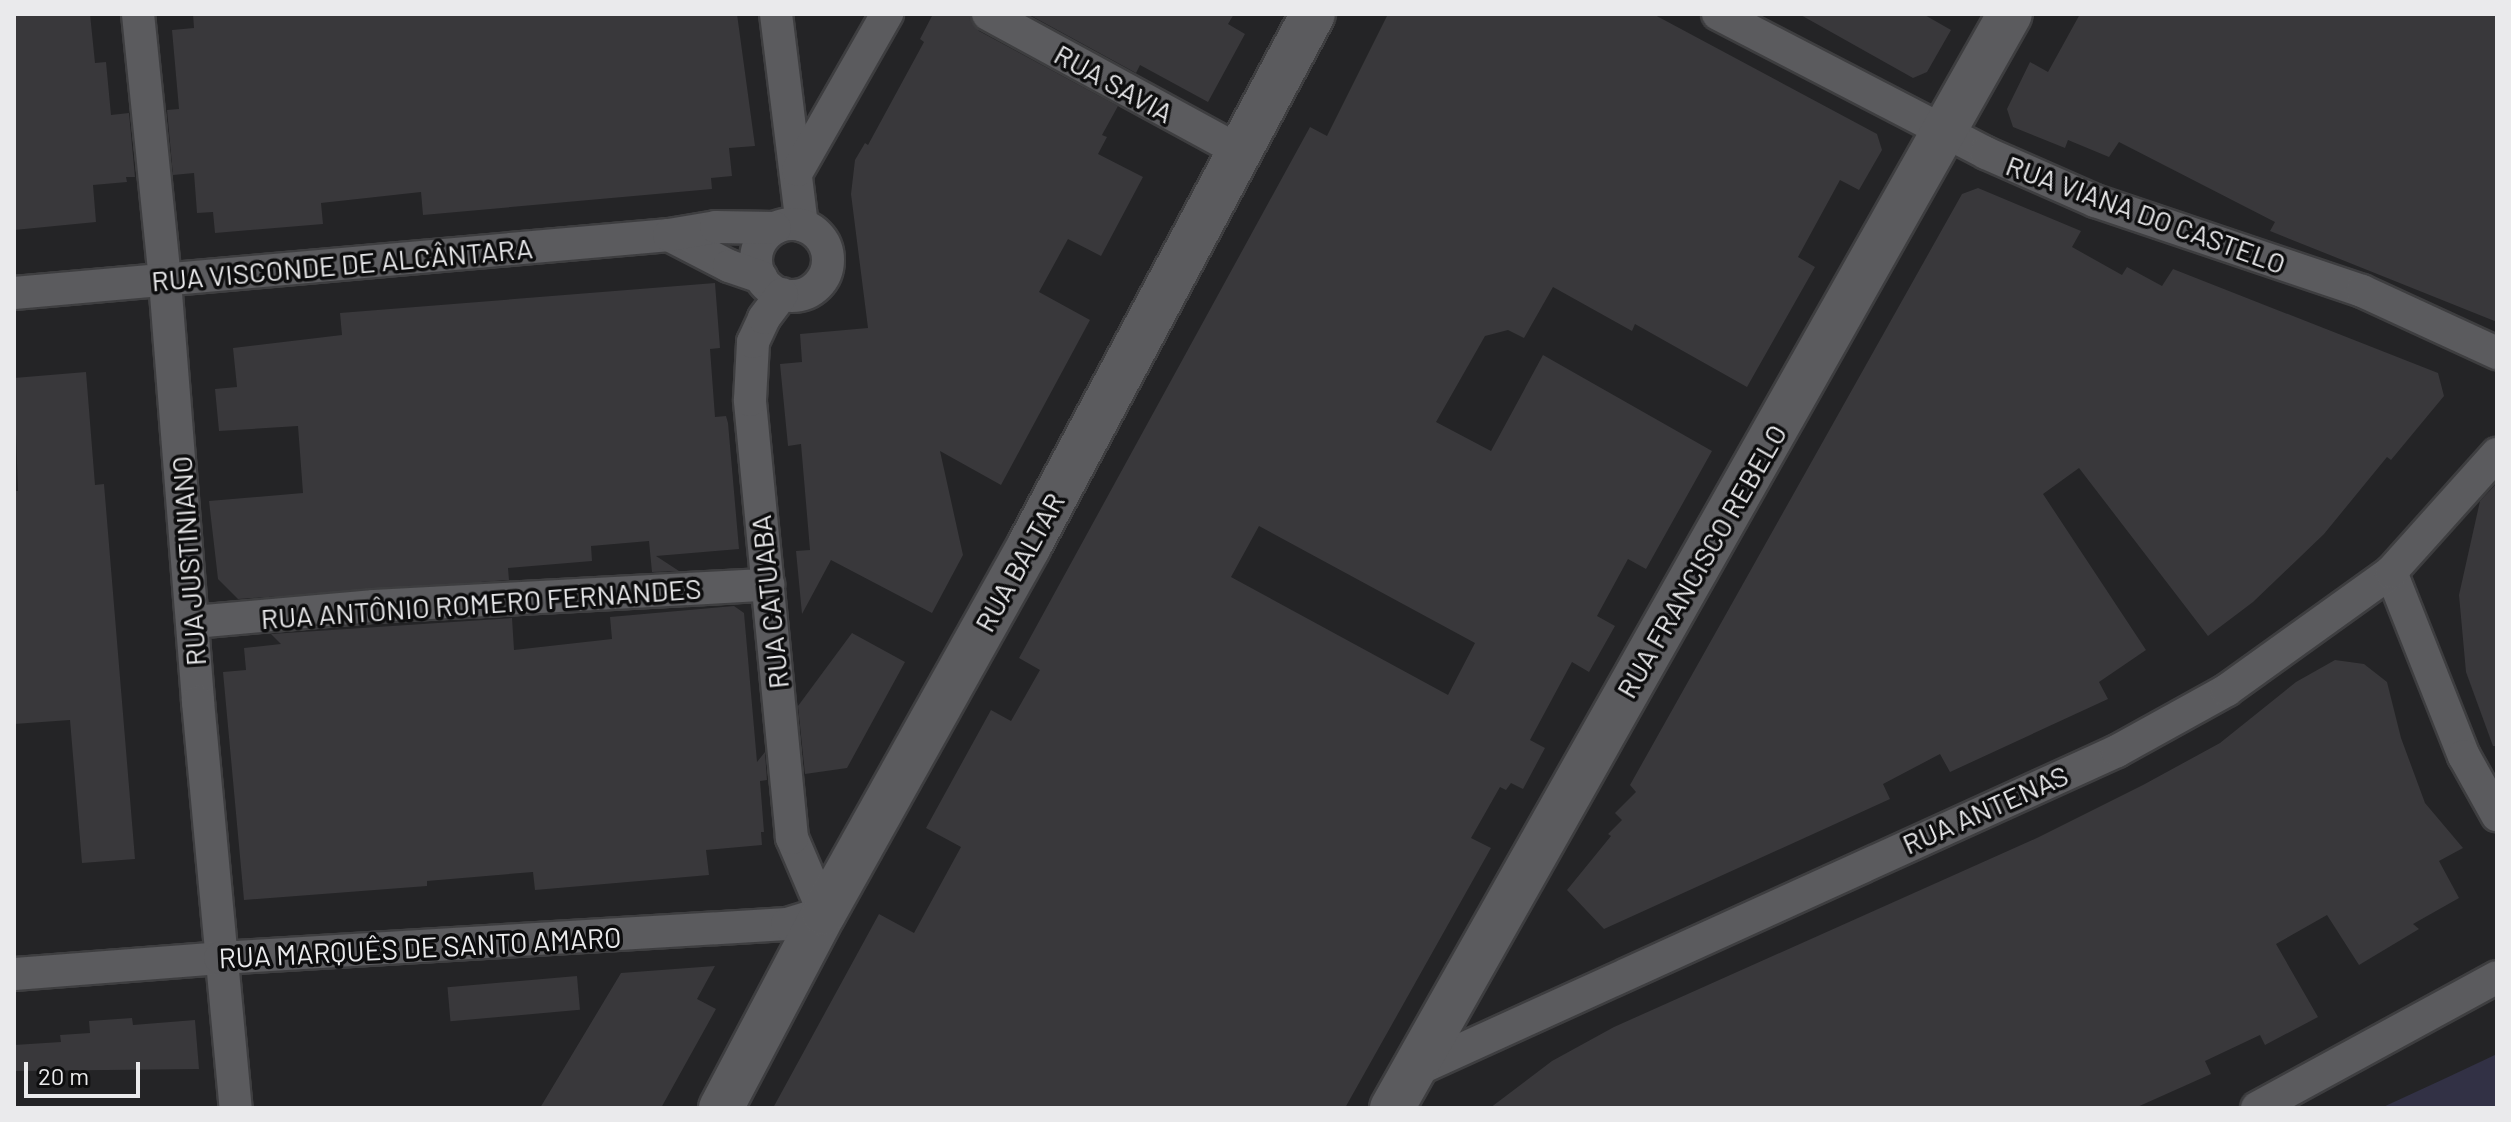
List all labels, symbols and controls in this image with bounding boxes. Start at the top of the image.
street label: RUA SAVIA [1049,37,1179,129]
street label: RUA VIANA DO CASTELO [2002,148,2290,280]
street label: RUA VISCONDE DE ALCÂNTARA [150,231,534,297]
street label: RUA FRANCISCO REBELO [1609,418,1793,704]
street label: RUA JUSTINIANO [164,455,212,667]
street label: RUA BALTAR [967,487,1071,637]
street label: RUA CATUABA [743,513,795,691]
street label: RUA ANTÔNIO ROMERO FERNANDES [260,571,702,635]
street label: RUA ANTENAS [1897,758,2073,860]
street label: RUA MARQUÊS DE SANTO AMARO [218,920,622,974]
scale bar [28,1046,144,1096]
text: 20 m [38,1061,89,1090]

